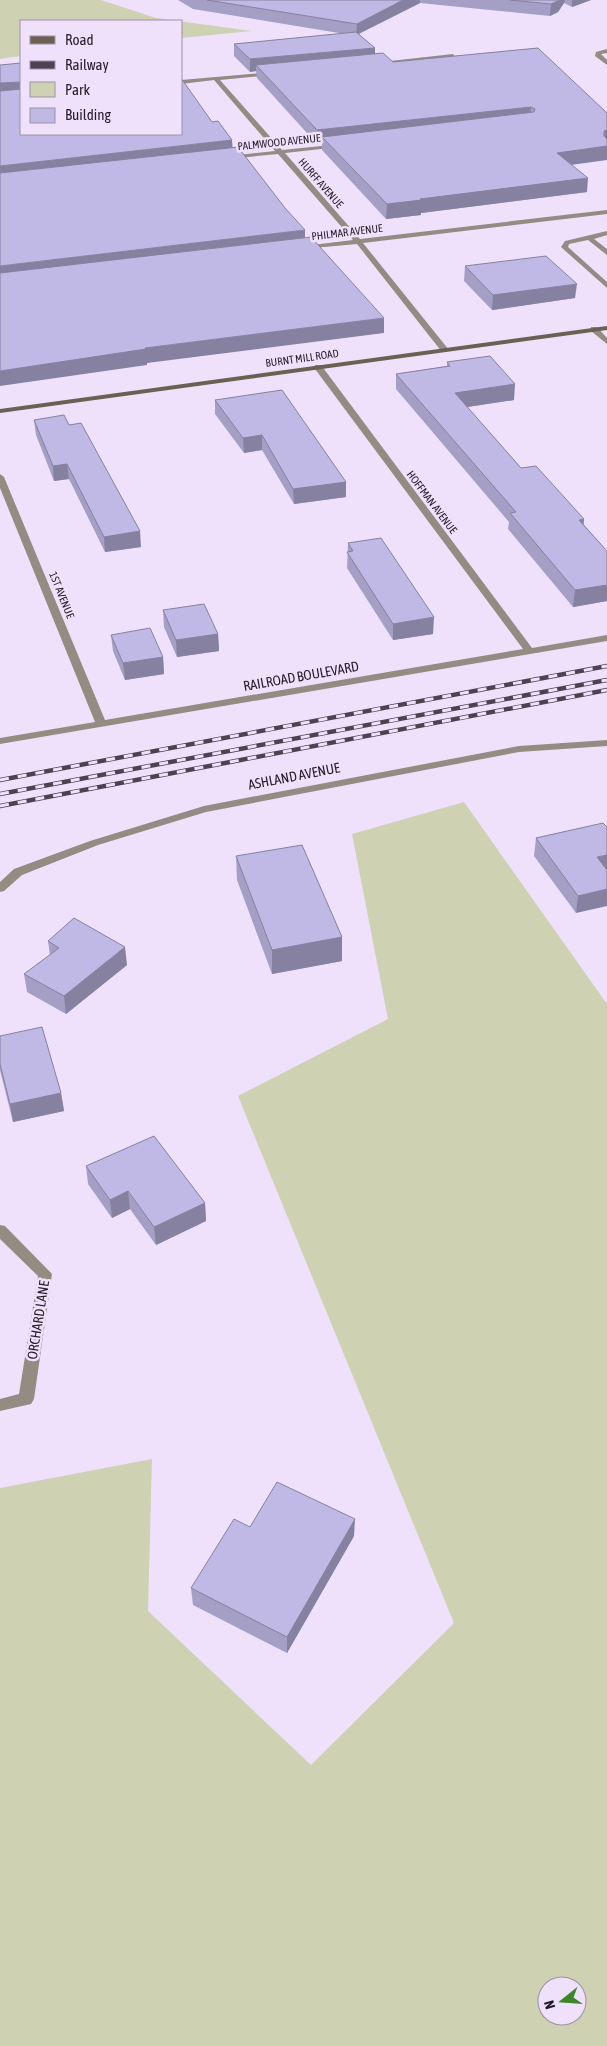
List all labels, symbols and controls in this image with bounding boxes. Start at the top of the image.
legend [20,20,182,135]
text: Road [65,31,94,48]
text: Railway [65,56,109,73]
text: Park [65,81,90,98]
text: Building [65,106,111,123]
street label: PALMWOOD AVENUE [237,132,321,152]
street label: HURFF AVENUE [296,156,346,210]
street label: PHILMAR AVENUE [311,222,384,242]
street label: BURNT MILL ROAD [265,347,339,369]
street label: HOFFMAN AVENUE [405,468,460,536]
street label: 1ST AVENUE [47,570,77,620]
street label: RAILROAD BOULEVARD [242,658,360,694]
street label: ASHLAND AVENUE [247,759,341,793]
street label: ORCHARD LANE [24,1279,52,1361]
north arrow [537,1976,587,2026]
text: N [541,1999,558,2011]

